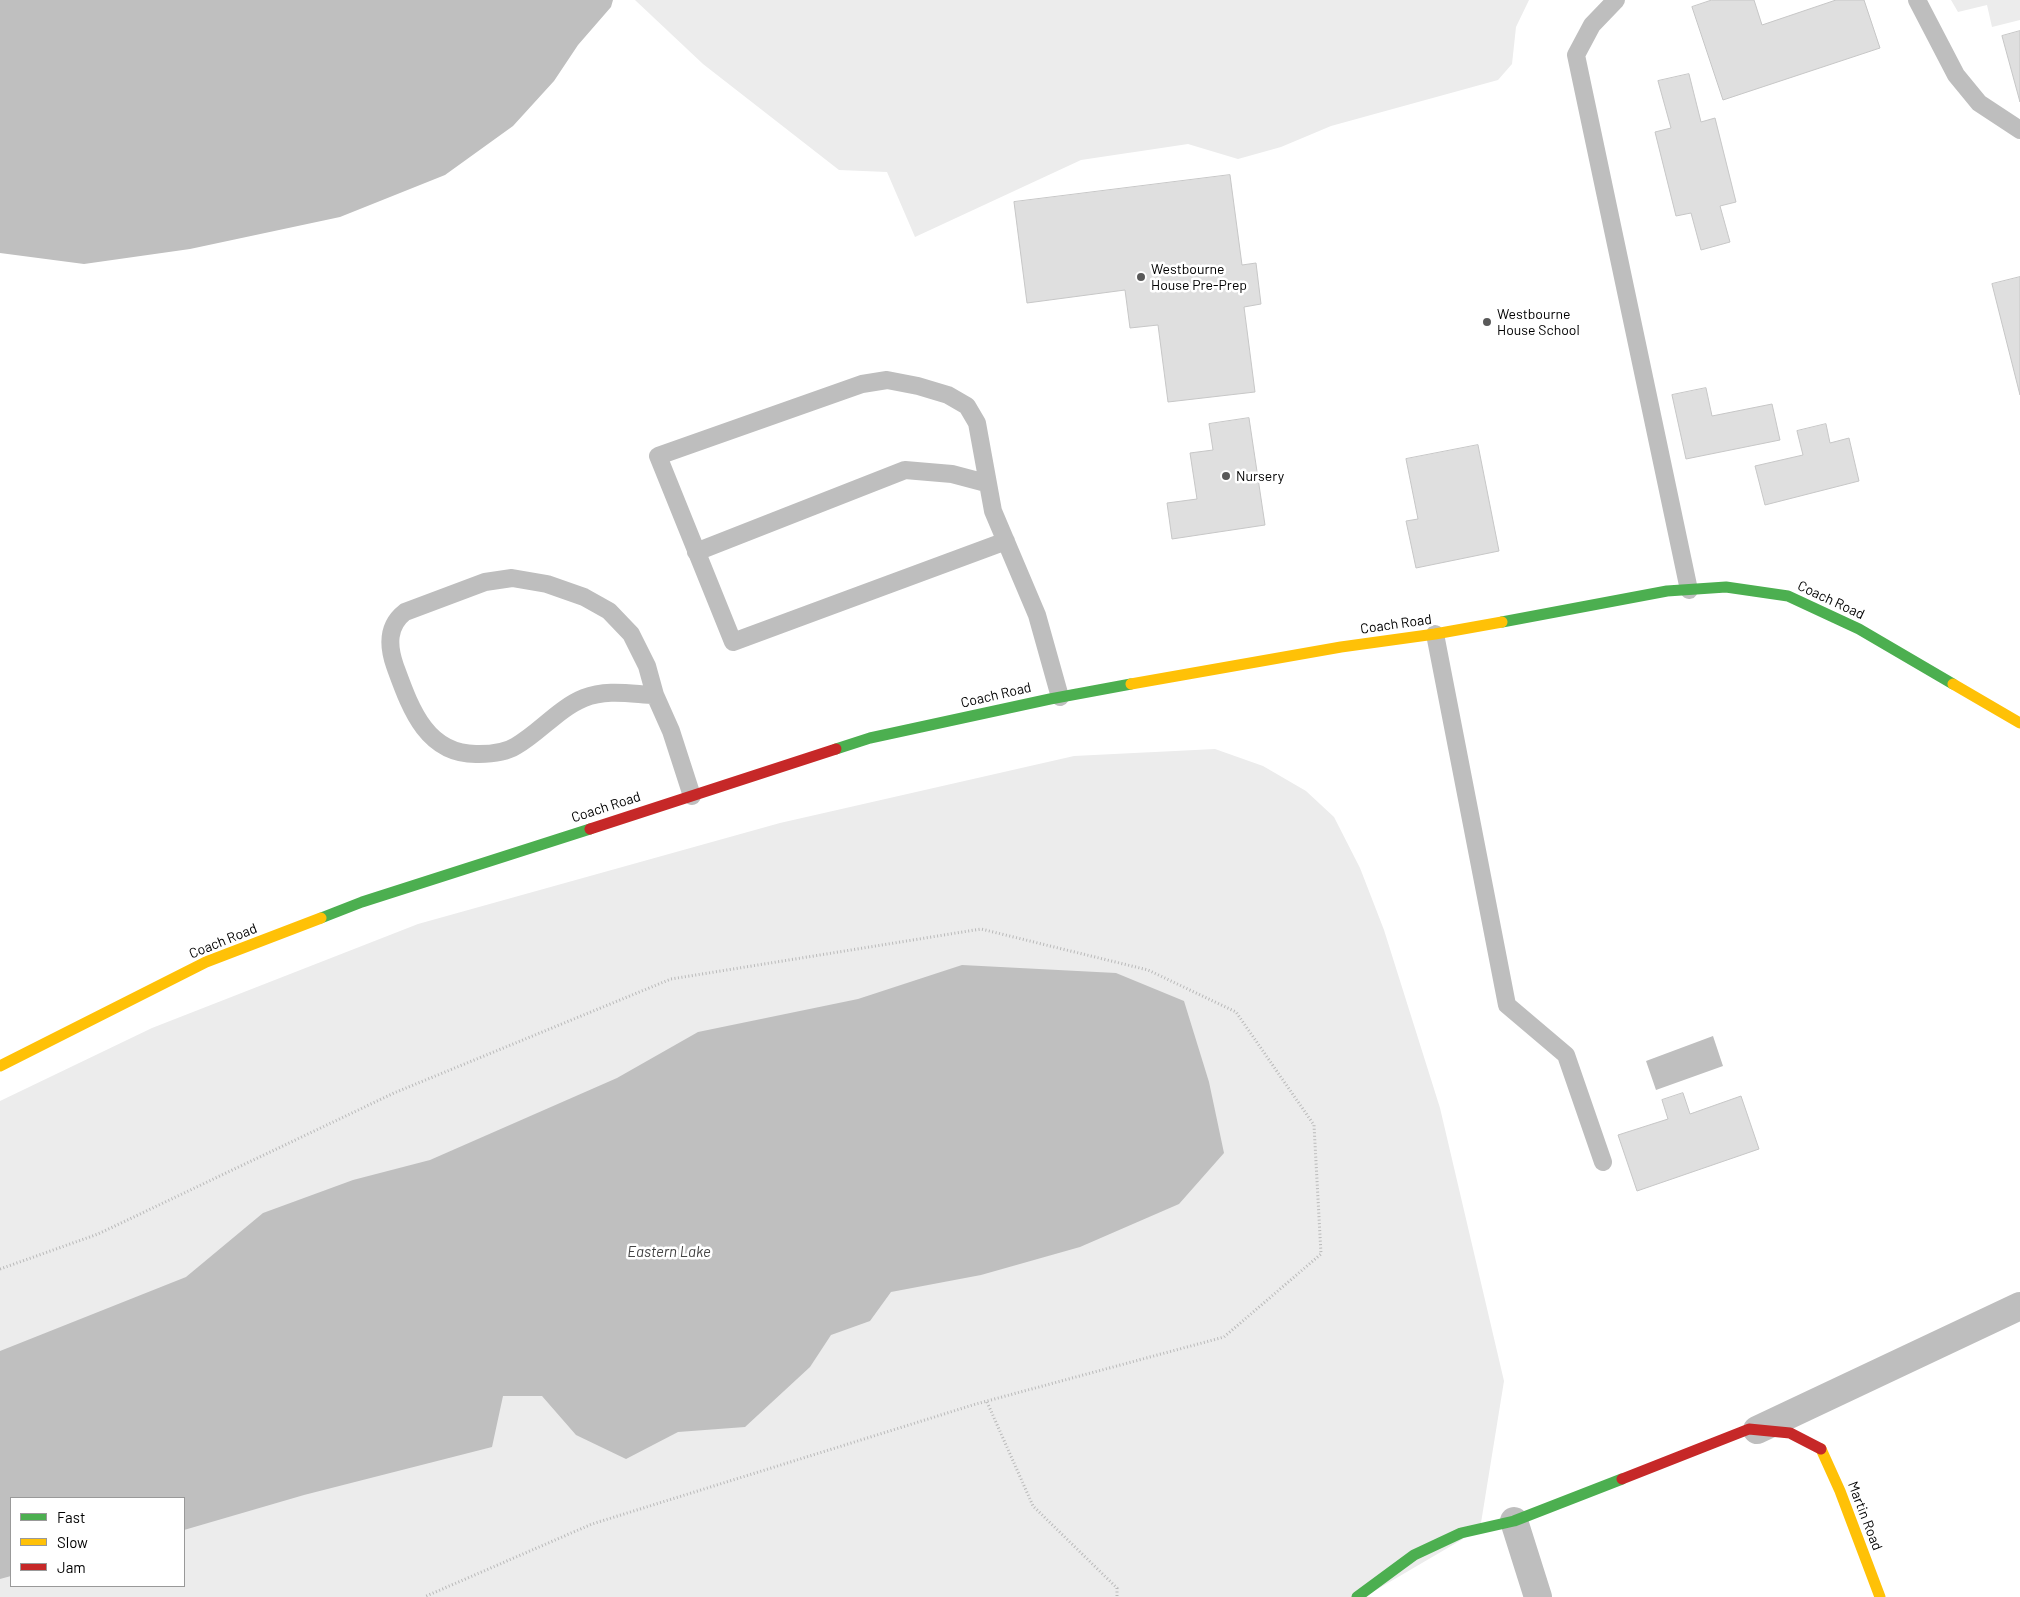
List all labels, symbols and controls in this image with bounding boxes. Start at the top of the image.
place label: Westbourne House Pre-Prep [1151,261,1247,294]
marker: Westbourne House Pre-Prep [1135,271,1147,283]
place label: Westbourne House School [1497,306,1580,338]
marker: Westbourne House School [1481,316,1493,328]
place label: Nursery [1236,468,1284,484]
marker: Nursery [1220,470,1232,482]
street label: Coach Road [1795,577,1867,623]
street label: Coach Road [1359,611,1433,637]
street label: Coach Road [959,679,1033,711]
street label: Coach Road [569,788,643,826]
street label: Coach Road [187,920,259,962]
water label: Eastern Lake [627,1243,711,1261]
street label: Martin Road [1844,1479,1886,1553]
legend [10,1497,185,1587]
text: Fast [57,1508,85,1526]
text: Slow [57,1533,88,1551]
text: Jam [57,1558,86,1576]

